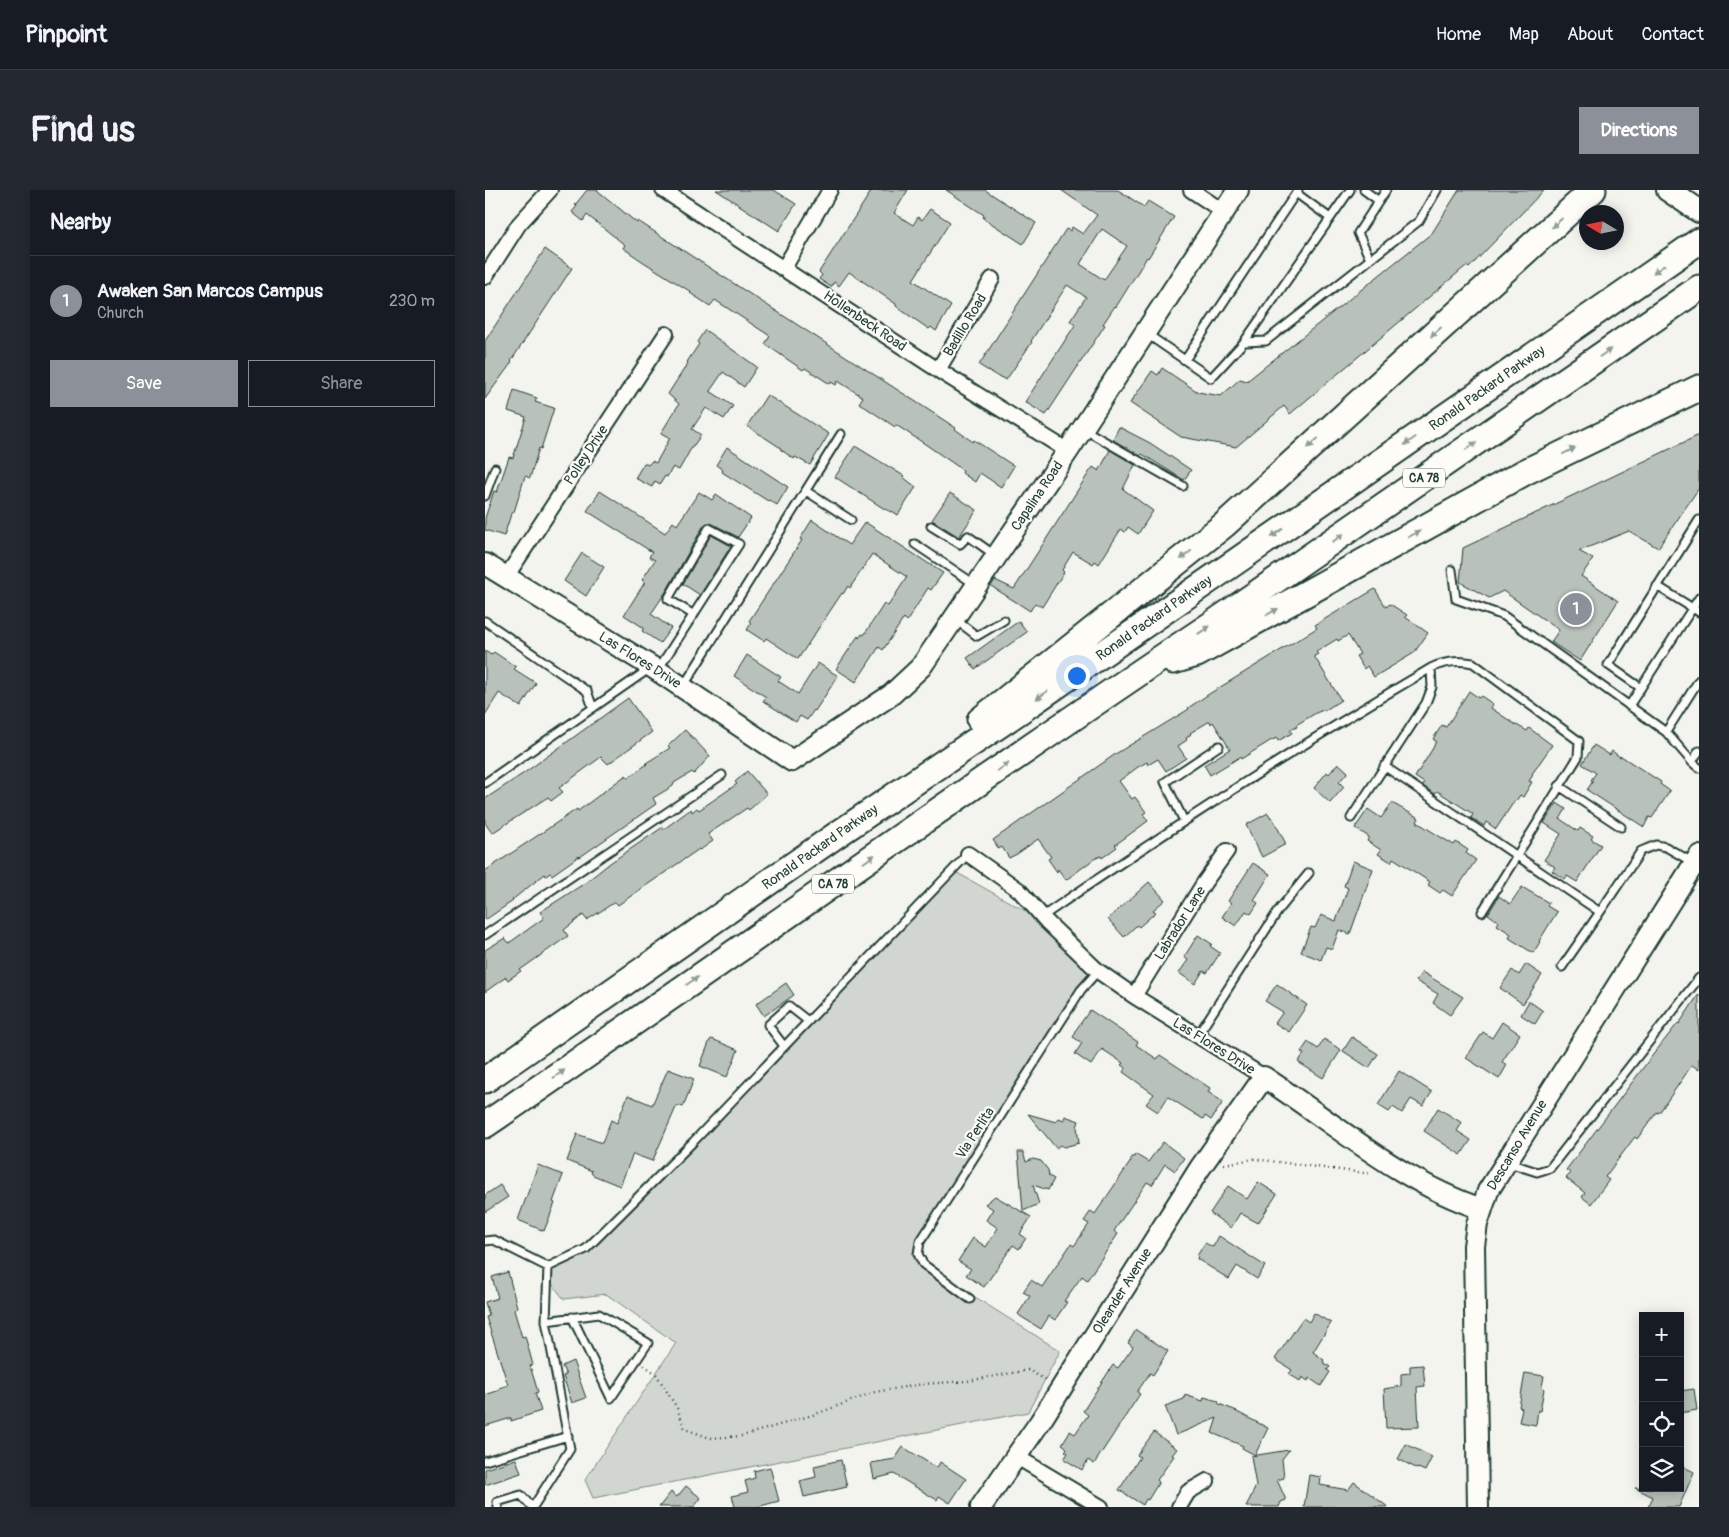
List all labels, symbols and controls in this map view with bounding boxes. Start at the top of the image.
text: Pinpoint [25,20,107,49]
text: Home [1436,23,1481,46]
text: Map [1509,23,1539,46]
text: About [1567,23,1613,46]
text: Contact [1641,23,1704,46]
button: Directions [1579,107,1699,154]
text: Find us [30,108,135,152]
north arrow [1579,205,1624,250]
text: Nearby [50,209,111,236]
one-way arrow [1551,217,1563,229]
one-way arrow [1652,264,1666,274]
text: Awaken San Marcos Campus [97,279,323,303]
street label: Hollenbeck Road [820,287,910,355]
text: 1 [63,291,69,311]
text: 230 m [389,291,435,311]
street label: Badillo Road [940,291,990,359]
text: Church [97,303,144,323]
one-way arrow [1431,326,1443,338]
street label: Ronald Packard Parkway [1426,342,1548,434]
one-way arrow [1598,348,1612,358]
button: Save [50,360,238,407]
button: Share [248,360,435,407]
street label: Polley Drive [560,422,612,488]
one-way arrow [1403,436,1417,446]
one-way arrow [1307,438,1320,449]
one-way arrow [1464,441,1478,451]
one-way arrow [1561,447,1576,455]
street label: Capalina Road [1007,458,1067,534]
road number: CA 78 [1403,468,1445,488]
one-way arrow [1270,528,1283,538]
one-way arrow [1408,529,1421,538]
one-way arrow [1331,533,1344,543]
one-way arrow [1179,550,1192,561]
street label: Ronald Packard Parkway [1093,572,1215,664]
pin: 1 [1560,590,1592,628]
one-way arrow [1265,608,1279,617]
one-way arrow [1197,625,1210,635]
street label: Las Flores Drive [596,628,684,692]
your location [1064,663,1090,689]
one-way arrow [1035,690,1049,700]
one-way arrow [996,762,1010,772]
street label: Ronald Packard Parkway [759,801,881,893]
one-way arrow [862,854,876,864]
road number: CA 78 [812,874,854,894]
street label: Labrador Lane [1151,883,1209,963]
one-way arrow [686,976,699,986]
street label: Las Flores Drive [1170,1014,1258,1078]
one-way arrow [552,1069,566,1079]
street label: Descanso Avenue [1483,1097,1551,1193]
street label: Via Perlita [952,1104,998,1162]
street label: Oleander Avenue [1089,1245,1155,1337]
map controls [1639,1312,1684,1492]
button: + [1639,1312,1684,1357]
button: − [1639,1357,1684,1402]
button: locate [1639,1402,1684,1447]
button: layers [1639,1447,1684,1492]

